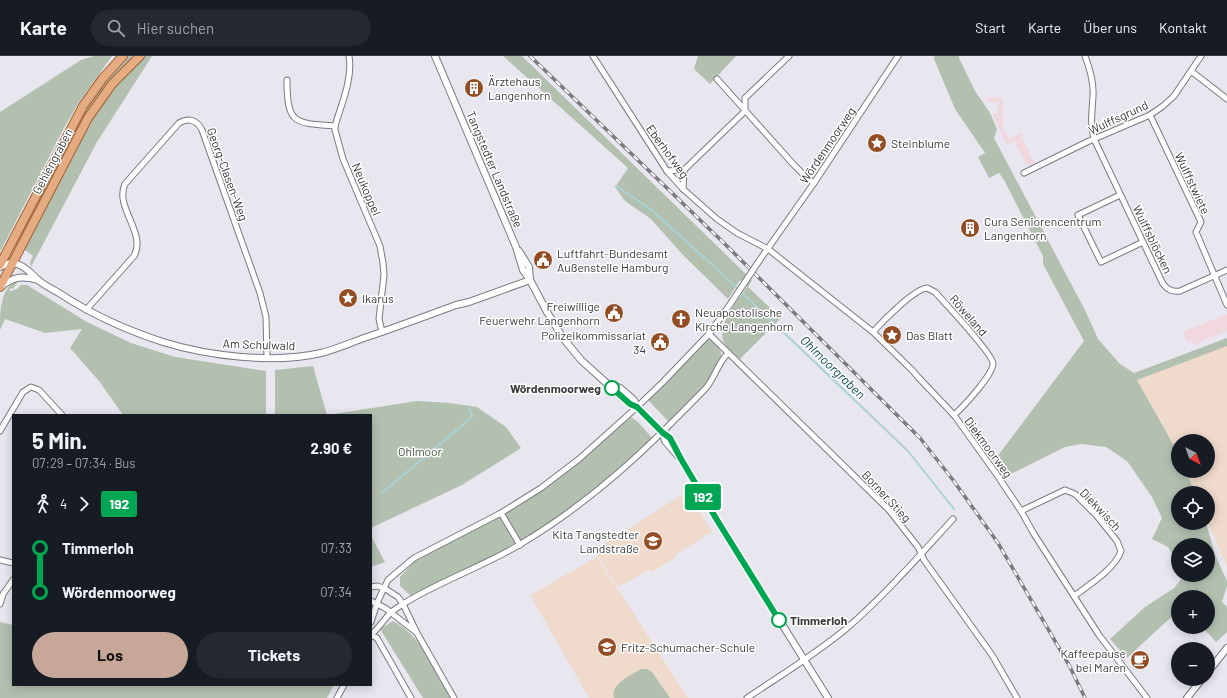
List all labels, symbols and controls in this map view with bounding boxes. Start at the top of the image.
search box [91,10,371,46]
text: Karte [20,16,67,39]
icon: search [105,17,127,39]
text: Hier suchen [137,19,214,37]
text: Start [975,19,1006,36]
text: Karte [1028,19,1061,36]
text: Über uns [1083,19,1137,36]
text: Kontakt [1159,19,1207,36]
place label: Ärztehaus Langenhorn [488,74,550,102]
building icon: Ärztehaus Langenhorn [463,77,485,99]
street label: Wulffsgrund [1086,97,1150,137]
street label: Wördenmoorweg [796,104,858,186]
street label: Tangstedter Landstraße [464,109,526,229]
street label: Eberhofweg [644,121,692,181]
street label: Gehlengraben [29,126,75,196]
street label: Georg-Clasen-Weg [205,126,251,222]
place icon: Steinblume [866,132,888,154]
place label: Steinblume [891,136,950,150]
street label: Wulffstwiete [1173,150,1213,216]
street label: Neukoppel [350,161,384,217]
street label: Wulffsblöcken [1130,203,1176,275]
place label: Cura Seniorencentrum Langenhorn [984,214,1101,242]
building icon: Cura Seniorencentrum Langenhorn [959,217,981,239]
place label: Luftfahrt-Bundesamt Außenstelle Hamburg [557,246,668,274]
public building icon: Luftfahrt-Bundesamt Außenstelle Hamburg [532,249,554,271]
place icon: Ikarus [337,287,359,309]
place label: Ikarus [362,291,394,305]
street label: Röweland [947,291,991,339]
place label: Freiwillige Feuerwehr Langenhorn [479,299,600,327]
public building icon: Freiwillige Feuerwehr Langenhorn [603,302,625,324]
place label: Neuapostolische Kirche Langenhorn [695,305,794,333]
church icon: Neuapostolische Kirche Langenhorn [670,308,692,330]
place icon: Das Blatt [881,324,903,346]
place label: Polizeikommissariat 34 [541,328,646,356]
place label: Das Blatt [906,328,953,342]
public building icon: Polizeikommissariat 34 [649,331,671,353]
water label: Ohlmoorgraben [797,332,869,402]
street label: Am Schulwald [223,336,295,352]
marker: Wördenmoorweg [604,380,620,396]
place label: Wördenmoorweg [510,381,601,395]
street label: Diekmoorweg [962,414,1016,480]
text: 5 Min. [32,427,87,453]
north arrow [1171,434,1215,478]
map controls [1171,434,1215,686]
text: 2.90 € [311,439,352,457]
park label: Ohlmoor [398,444,443,458]
text: 07:29 – 07:34 · Bus [32,455,136,471]
street label: Borner Stieg [860,467,914,525]
line badge: 192 [680,484,726,510]
street label: Diekwisch [1078,485,1124,533]
button: locate [1171,486,1215,530]
text: 192 [693,488,713,505]
icon: walk [32,493,54,515]
icon: forward [73,493,95,515]
text: 192 [109,495,129,512]
text: 4 [60,496,67,512]
place label: Kita Tangstedter Landstraße [552,527,640,555]
school or university icon: Kita Tangstedter Landstraße [642,530,664,552]
button: layers [1171,538,1215,582]
text: Timmerloh [62,539,134,557]
text: 07:33 [321,540,352,556]
text: Wördenmoorweg [62,583,176,601]
text: 07:34 [320,584,352,600]
button: + [1171,590,1215,634]
marker: Timmerloh [771,612,787,628]
place label: Timmerloh [790,613,847,627]
button: Los [32,632,188,678]
button: Tickets [196,632,352,678]
school or university icon: Fritz-Schumacher-Schule [596,636,618,658]
place label: Fritz-Schumacher-Schule [621,640,755,654]
button: − [1171,642,1215,686]
place label: Kaffeepause bei Maren [1060,646,1126,674]
cafe icon: Kaffeepause bei Maren [1129,649,1151,671]

